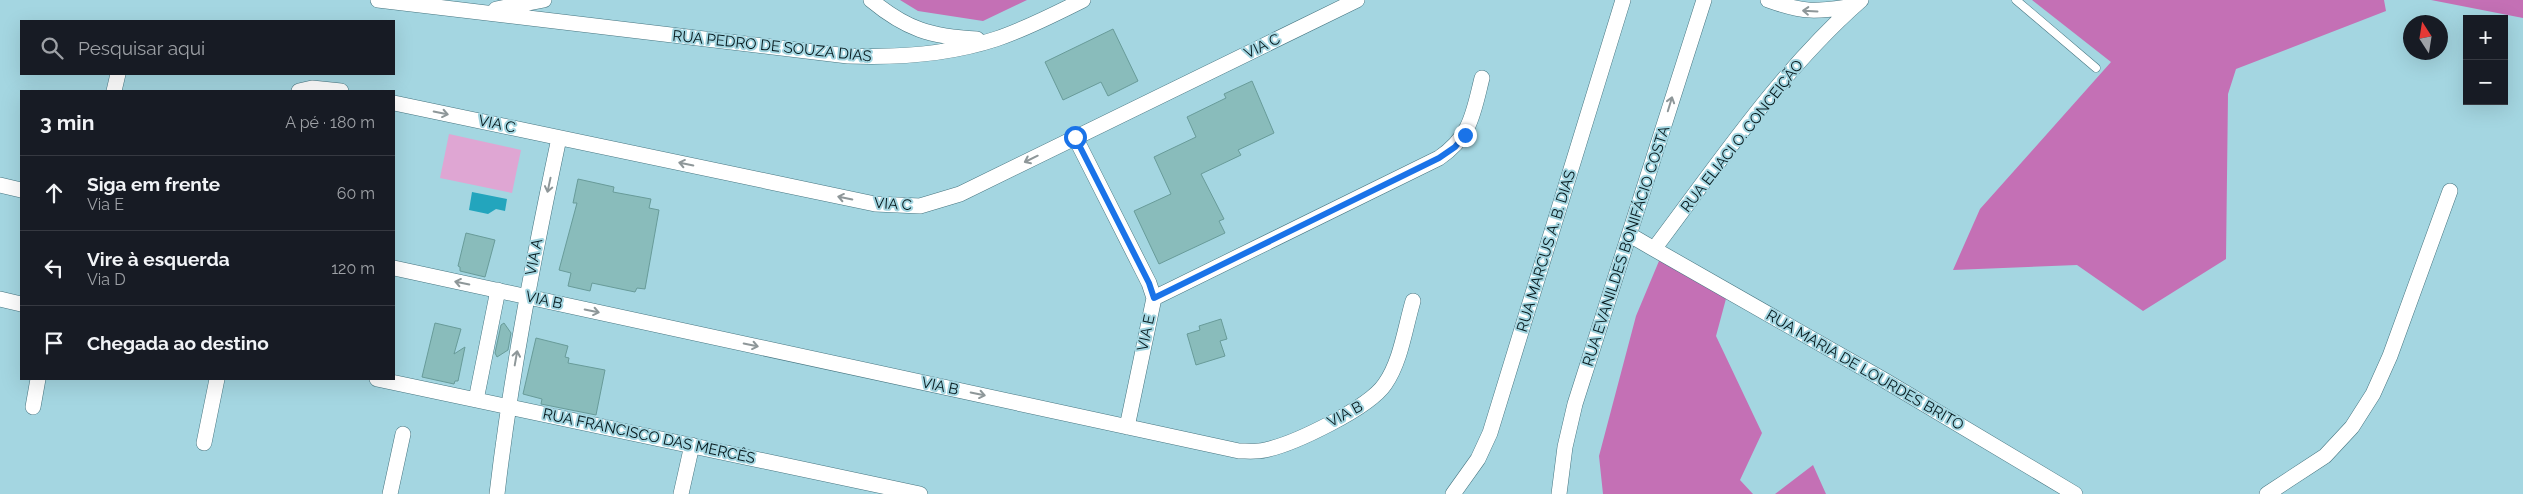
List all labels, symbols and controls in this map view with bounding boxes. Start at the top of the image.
one-way arrow [1803,6,1819,15]
north arrow [2403,15,2448,60]
map controls [2463,15,2508,105]
button: + [2463,15,2508,60]
search box [20,20,395,75]
street label: RUA PEDRO DE SOUZA DIAS [672,27,872,65]
street label: VIA C [1241,30,1283,62]
icon: search [38,34,66,62]
text: Pesquisar aqui [78,37,205,59]
street label: RUA ELIACI O. CONCEIÇÃO [1677,56,1807,216]
button: − [2463,60,2508,105]
one-way arrow [1666,97,1676,113]
one-way arrow [433,108,449,118]
text: 3 min [40,110,94,135]
street label: VIA C [477,111,517,137]
text: A pé · 180 m [285,113,375,132]
route end [1454,124,1477,147]
street label: RUA EVANILDES BONIFÁCIO COSTA [1579,124,1673,368]
route start [1064,126,1087,149]
one-way arrow [1024,155,1039,164]
one-way arrow [678,159,694,168]
street label: RUA MARCUS A. B. DIAS [1513,168,1579,334]
text: Siga em frente [87,173,220,195]
one-way arrow [544,177,553,193]
icon: ahead [40,179,68,207]
text: 60 m [337,184,375,203]
one-way arrow [837,192,853,202]
street label: VIA C [874,194,912,214]
text: Via E [87,195,124,214]
street label: VIA A [522,237,546,277]
text: Vire à esquerda [87,248,230,270]
icon: left [40,254,68,282]
text: 120 m [331,259,375,278]
text: Via D [87,270,126,289]
one-way arrow [455,278,471,287]
street label: VIA B [524,287,564,313]
street label: RUA MARIA DE LOURDES BRITO [1763,306,1967,434]
one-way arrow [583,307,599,316]
street label: VIA E [1133,313,1159,353]
icon: arrive [40,329,68,357]
text: Chegada ao destino [87,332,269,354]
one-way arrow [742,341,758,350]
one-way arrow [511,351,521,367]
street label: VIA B [920,373,960,399]
one-way arrow [969,390,985,400]
street label: VIA B [1324,397,1366,431]
street label: RUA FRANCISCO DAS MERCÊS [541,405,757,467]

